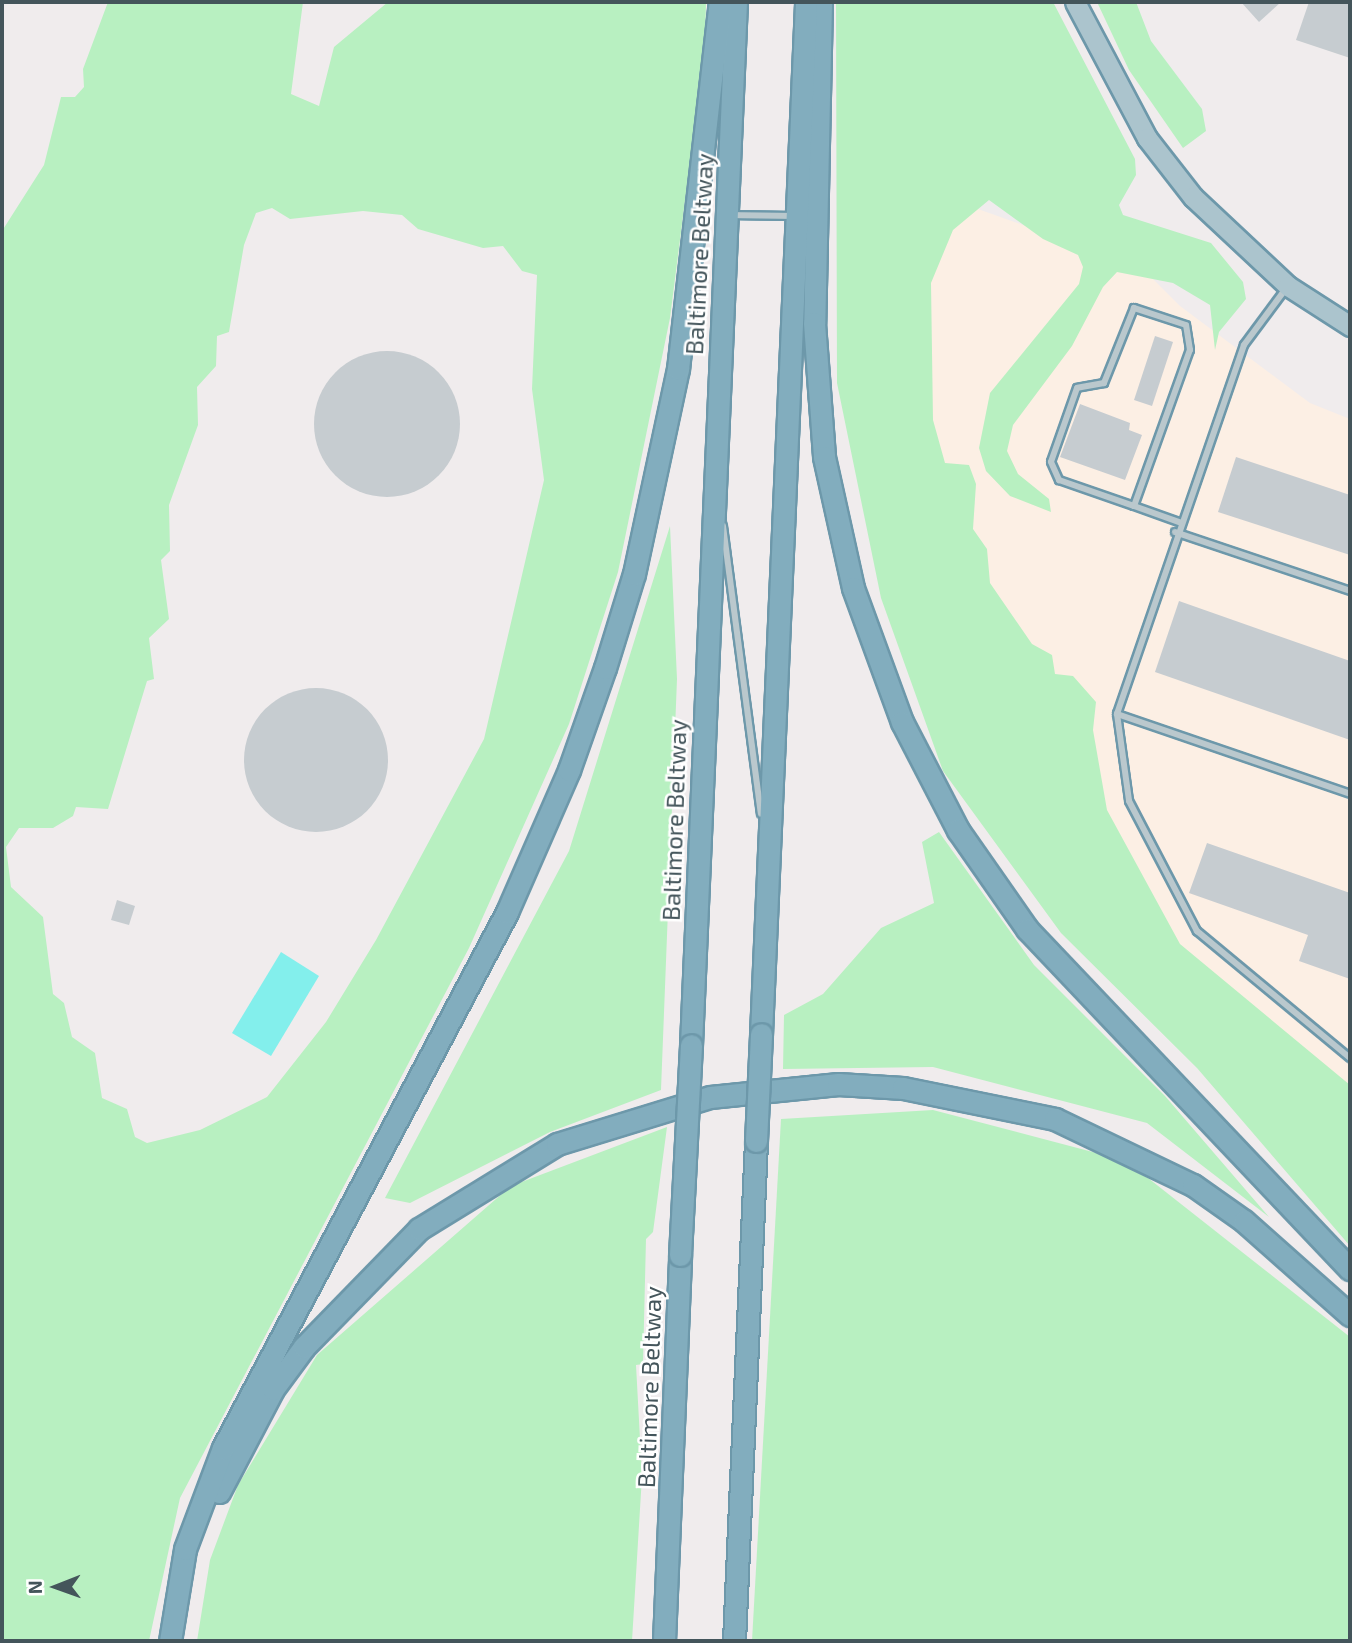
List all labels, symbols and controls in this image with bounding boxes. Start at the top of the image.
street label: Baltimore Beltway [679,153,719,355]
street label: Baltimore Beltway [656,719,692,921]
street label: Baltimore Beltway [631,1286,667,1488]
north arrow [21,1552,91,1622]
text: N [23,1580,46,1594]

